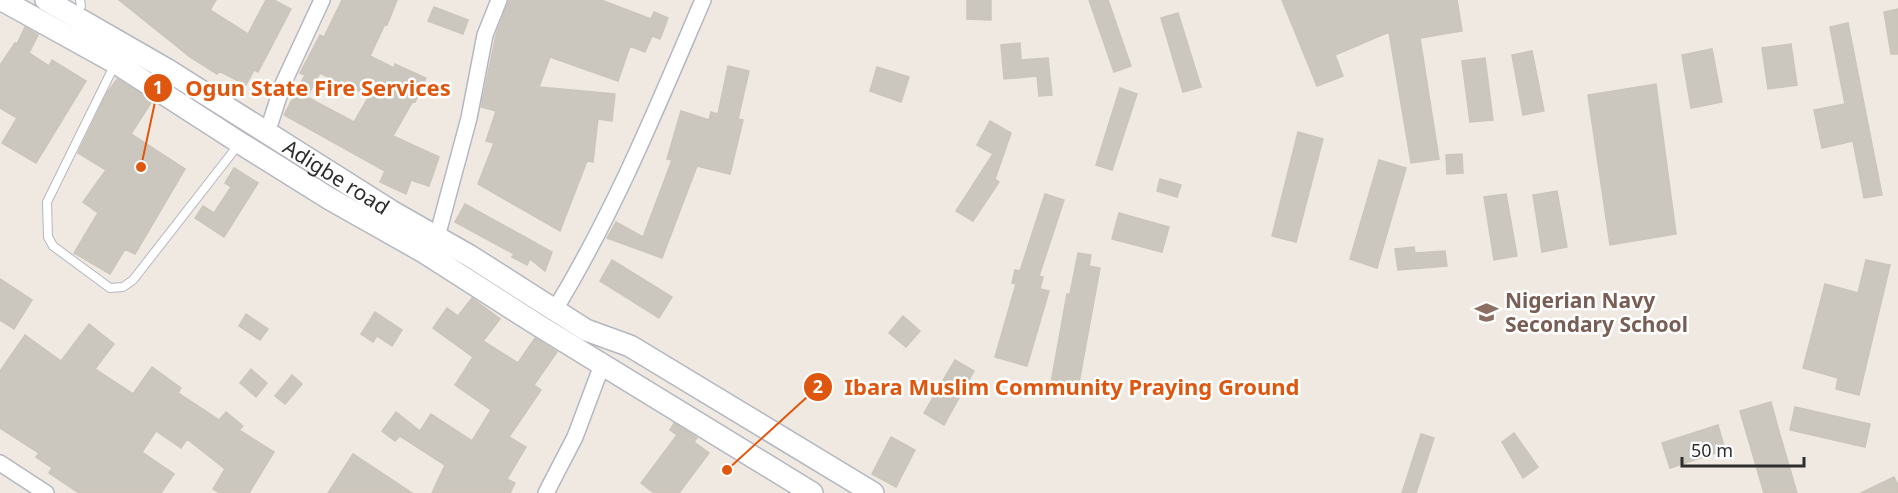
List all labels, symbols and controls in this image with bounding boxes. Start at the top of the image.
callout: Ogun State Fire Services [143,68,463,108]
text: Ogun State Fire Services [185,72,451,102]
text: 1 [153,75,163,99]
street label: Adigbe road [278,133,395,221]
place label: Nigerian Navy Secondary School [1505,286,1688,338]
school or university icon: Nigerian Navy Secondary School [1474,299,1500,325]
callout: Ibara Muslim Community Praying Ground [803,367,1312,407]
text: Ibara Muslim Community Praying Ground [845,371,1299,401]
text: 2 [813,374,823,398]
scale bar [1682,430,1804,468]
text: 50 m [1691,438,1733,462]

